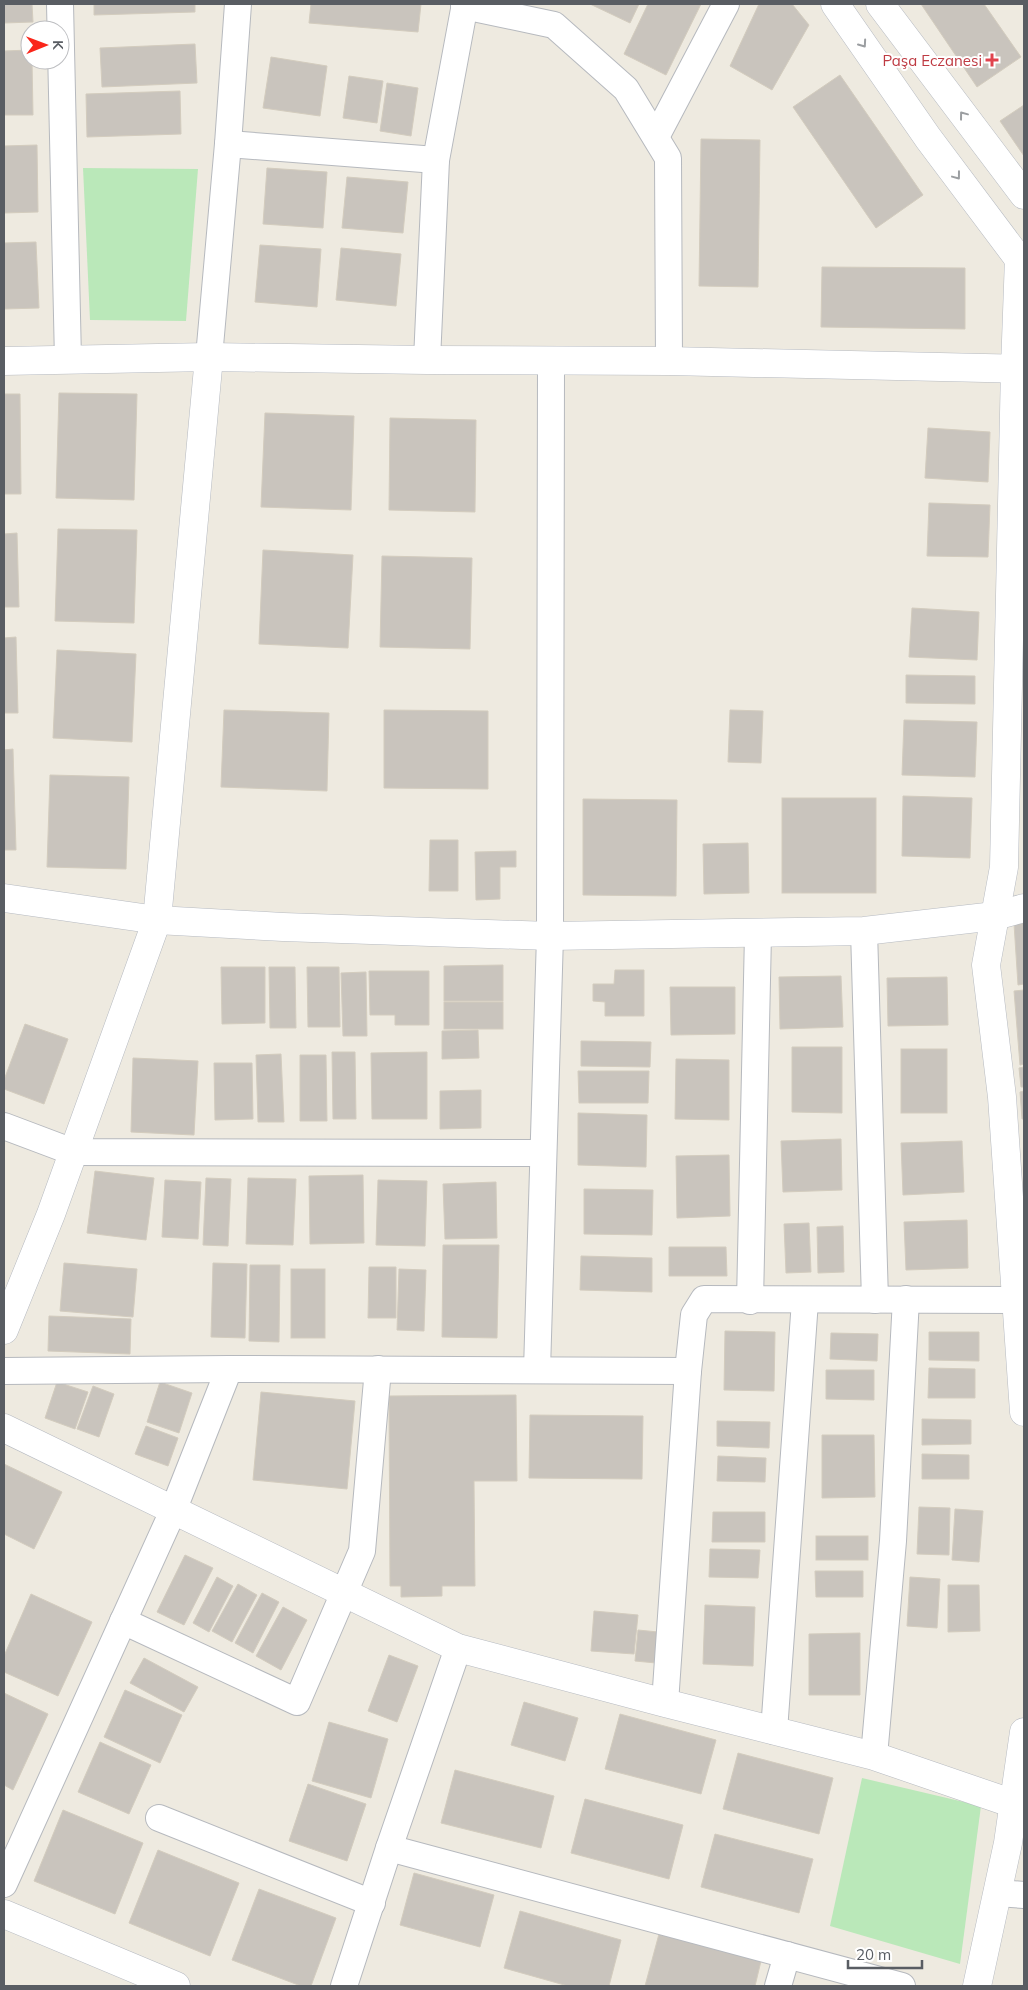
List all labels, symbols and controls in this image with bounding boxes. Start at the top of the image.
north arrow [20,20,70,70]
one-way arrow [857,38,866,48]
text: K [49,40,67,50]
place label: Paşa Eczanesi [882,51,982,70]
marker: Paşa Eczanesi [986,54,998,66]
one-way arrow [960,111,969,121]
one-way arrow [951,170,960,180]
scale bar [848,1938,922,1970]
text: 20 m [856,1945,891,1964]

